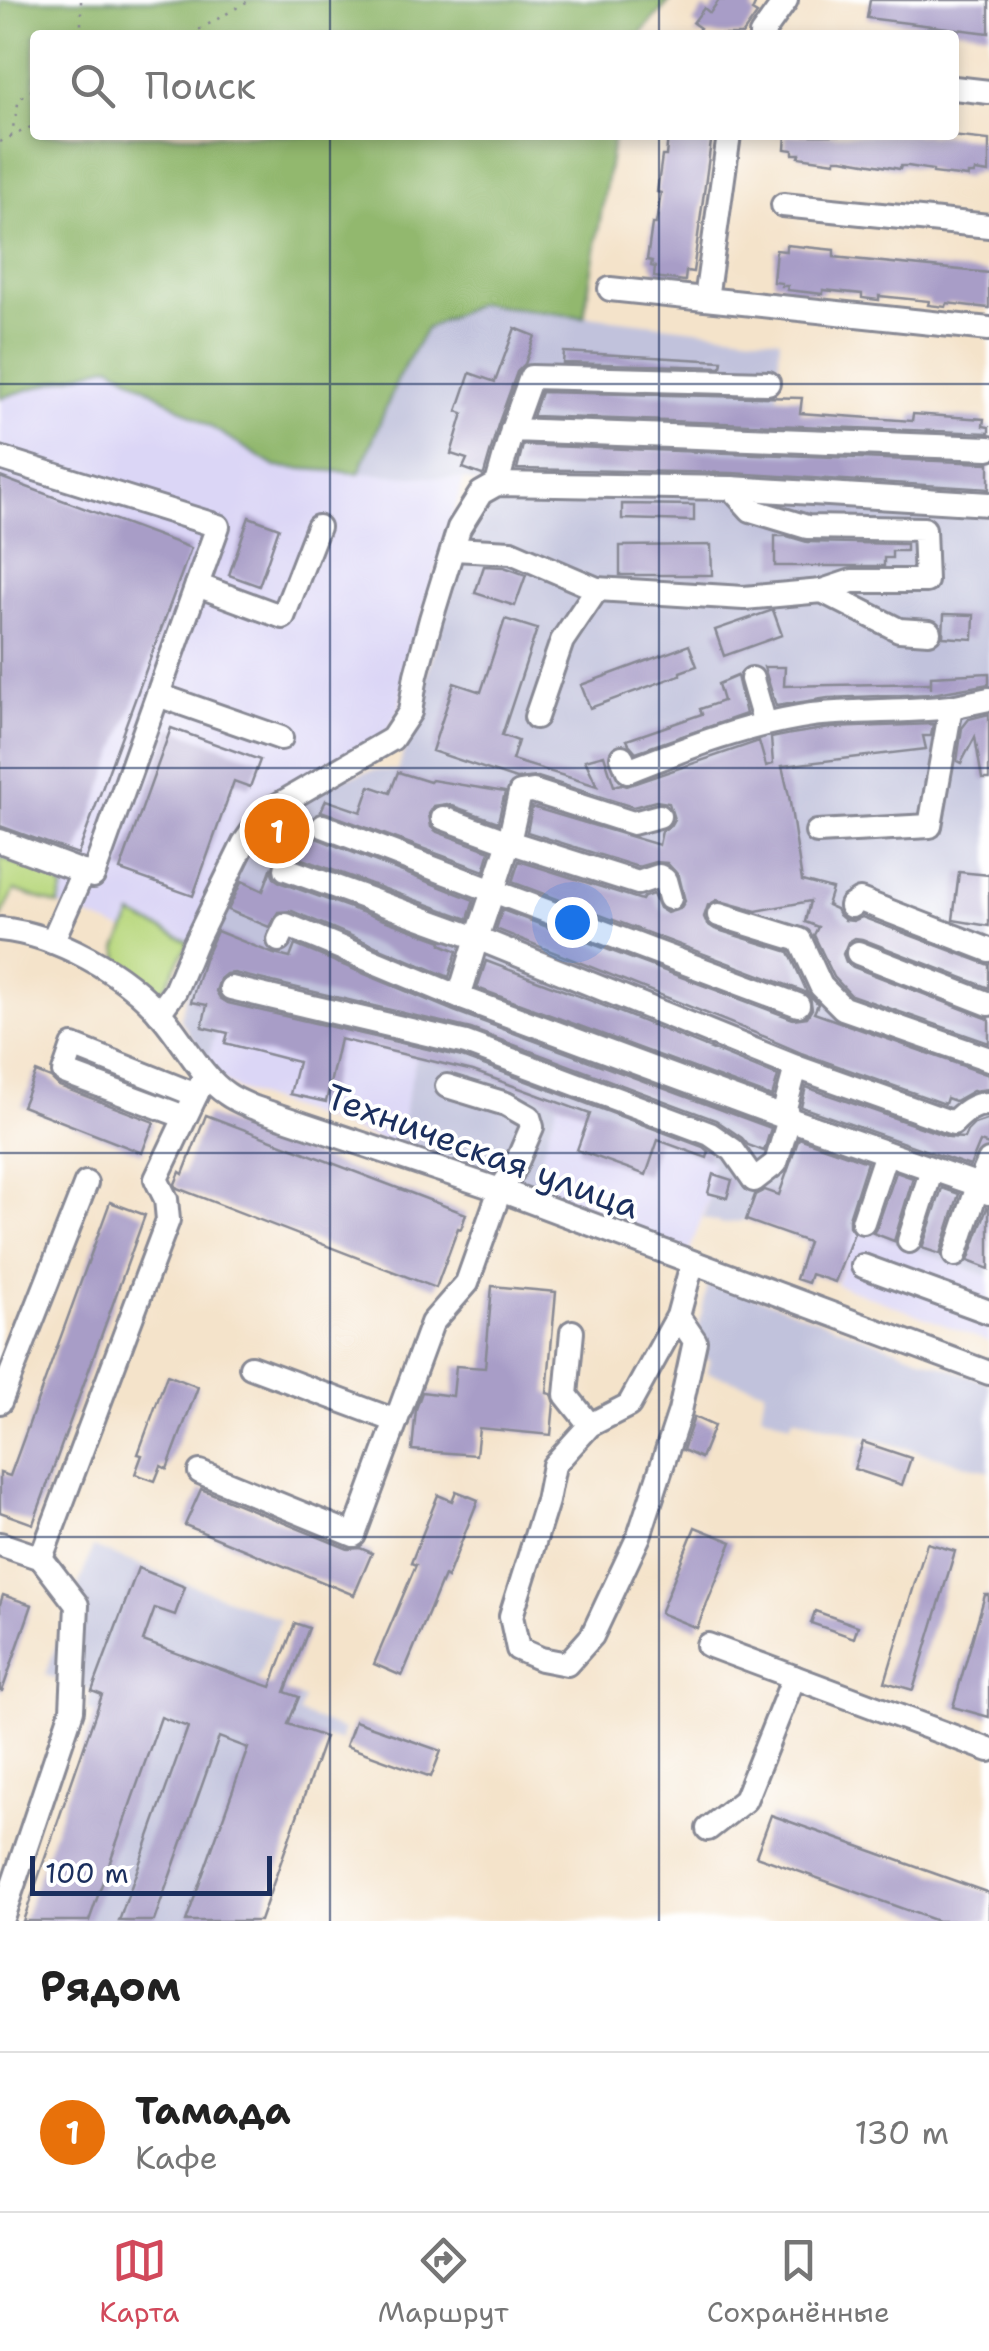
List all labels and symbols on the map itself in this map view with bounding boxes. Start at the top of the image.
pin: 1 [244,794,310,868]
your location [547,897,598,948]
street label: Техническая улица [320,1073,646,1230]
scale bar [30,1851,272,1896]

